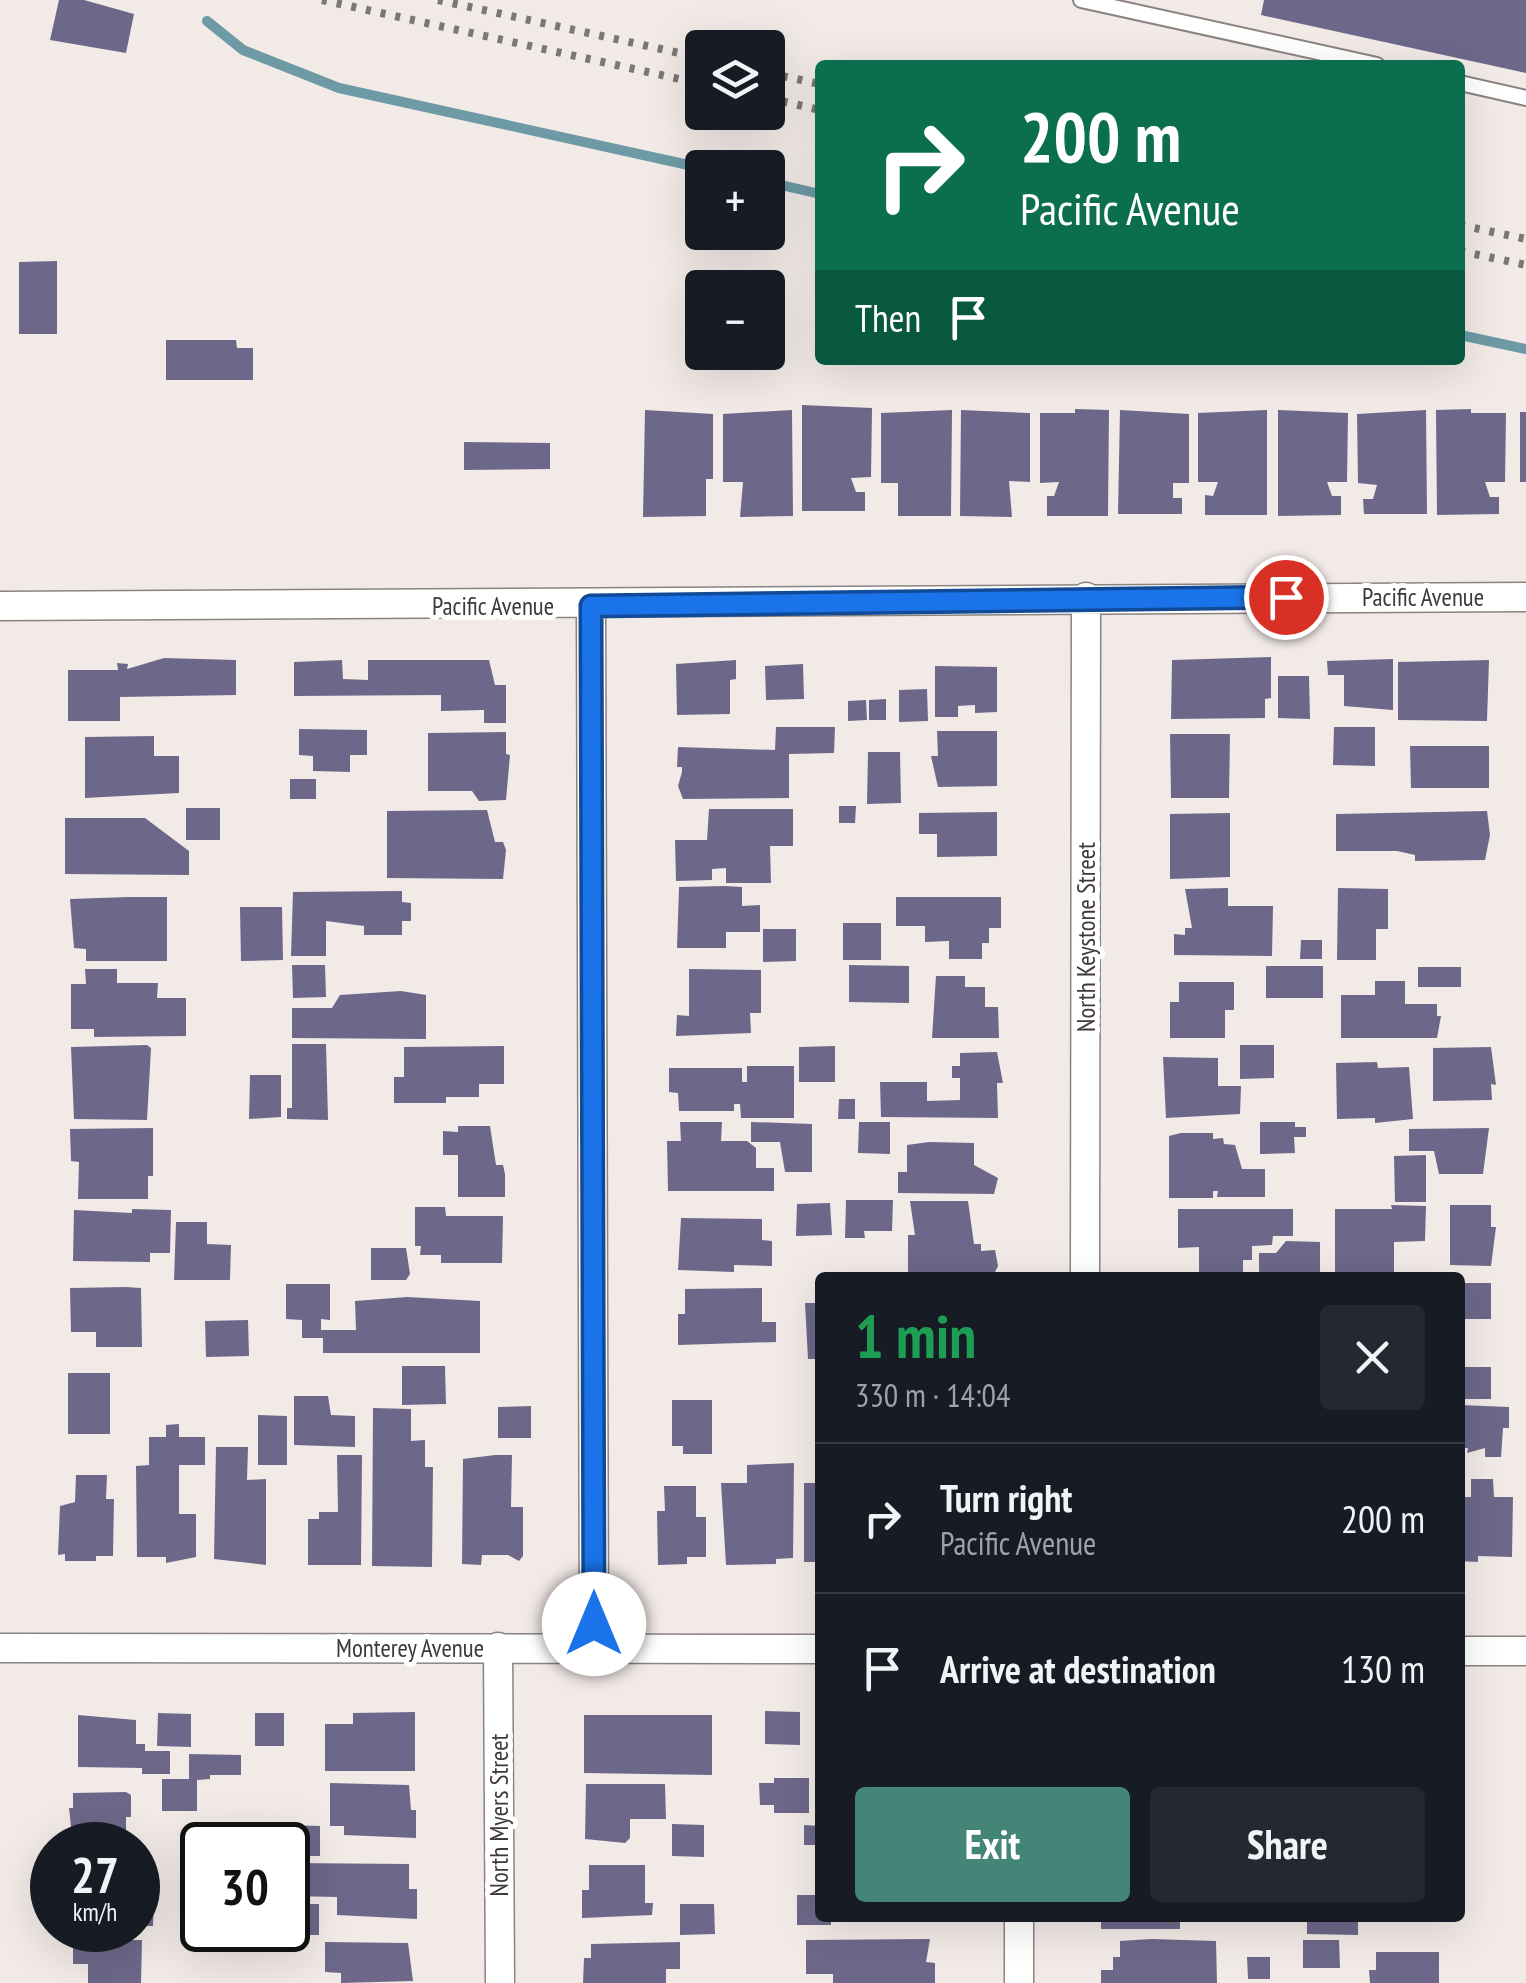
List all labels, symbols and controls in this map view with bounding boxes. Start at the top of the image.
map controls [685,30,785,370]
button: layers [685,30,785,130]
text: 200 m [1020,91,1181,181]
icon: right [855,100,985,230]
button: + [685,150,785,250]
text: Pacific Avenue [1020,179,1240,237]
button: − [685,270,785,370]
icon: arrive [941,290,996,345]
text: Then [855,293,921,342]
pin [1244,555,1329,640]
icon: arrive [1259,570,1314,625]
street label: Pacific Avenue [1362,581,1484,613]
street label: Pacific Avenue [432,590,554,622]
street label: North Keystone Street [1070,842,1102,1032]
text: 1 min [855,1297,976,1375]
button: close [1320,1305,1425,1410]
text: 330 m · 14:04 [855,1374,1010,1416]
text: Turn right [940,1473,1072,1522]
icon: right [855,1491,910,1546]
text: 200 m [1341,1494,1425,1543]
text: Pacific Avenue [940,1522,1096,1564]
position arrow [542,1572,646,1676]
street label: Monterey Avenue [336,1632,484,1664]
icon: arrive [855,1641,910,1696]
text: Arrive at destination [940,1644,1216,1693]
text: 130 m [1341,1644,1425,1693]
street label: North Myers Street [483,1733,515,1896]
button: Exit [855,1787,1130,1902]
button: Share [1150,1787,1425,1902]
speed limit sign: 30 [180,1822,310,1952]
text: 27 [71,1842,119,1907]
text: km/h [73,1896,117,1928]

